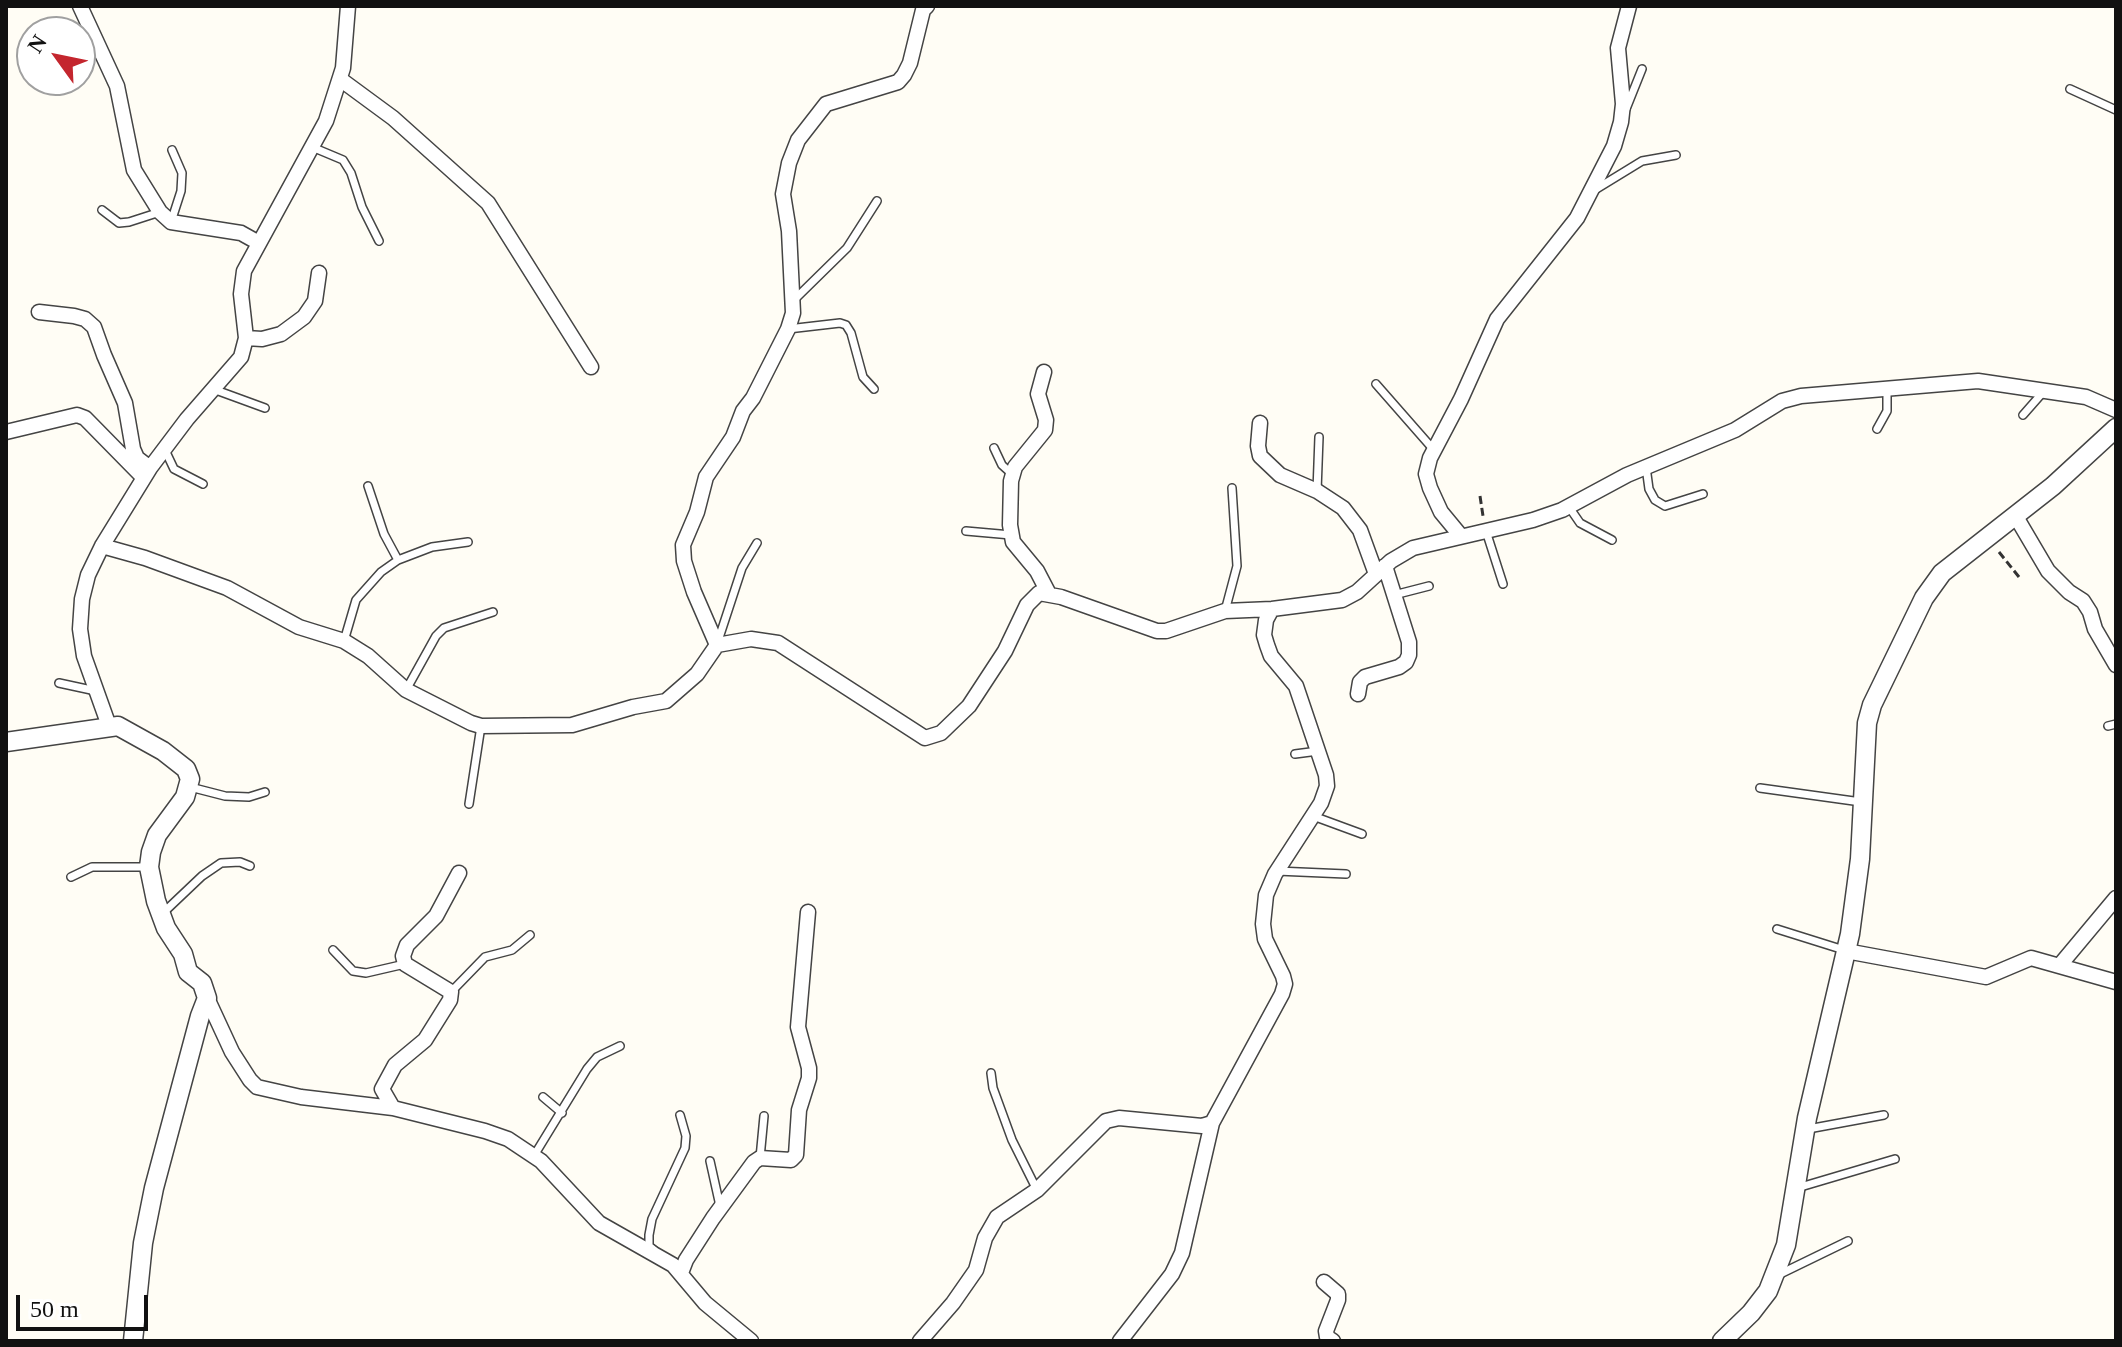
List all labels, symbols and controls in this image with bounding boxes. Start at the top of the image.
north arrow [16,16,96,96]
text: N [22,30,52,57]
scale bar [20,1279,152,1329]
text: 50 m [30,1296,79,1322]

